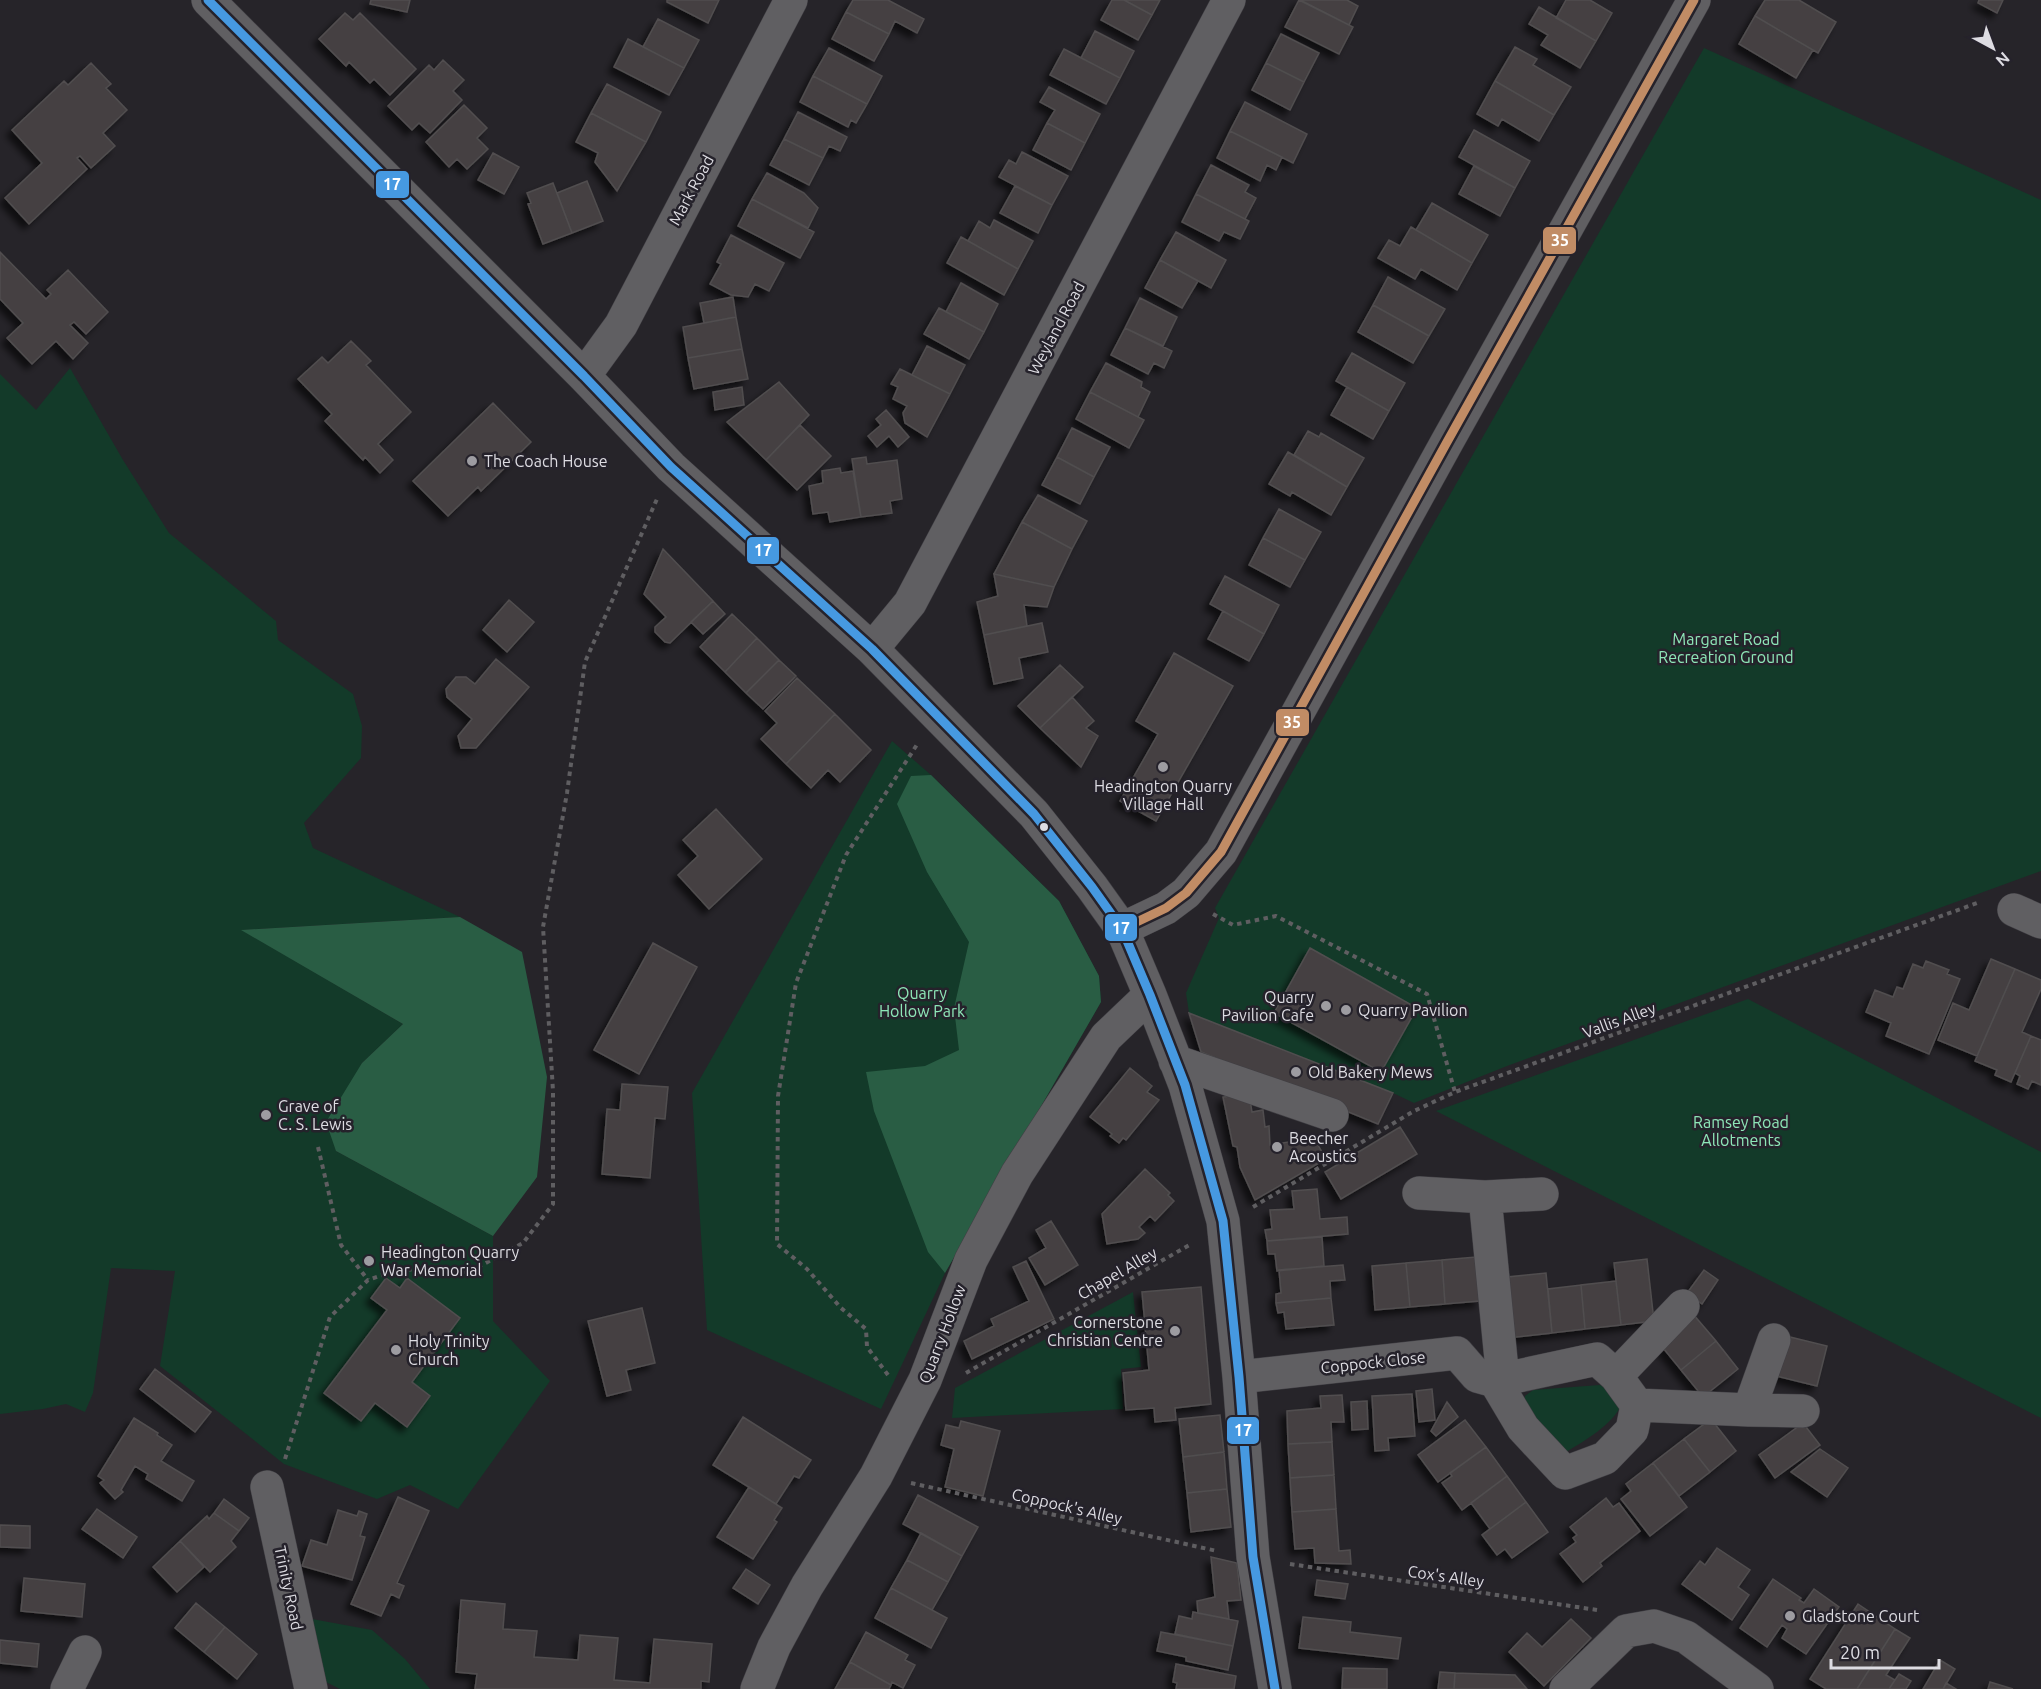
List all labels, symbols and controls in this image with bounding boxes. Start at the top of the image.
north arrow [1963,18,2023,78]
text: N [1992,49,2013,70]
street label: Mark Road [665,152,717,228]
line badge: 17 [375,170,410,199]
text: 17 [383,175,401,193]
line badge: 35 [1542,226,1577,255]
text: 35 [1551,231,1569,249]
street label: Weyland Road [1024,278,1088,378]
place label: The Coach House [484,452,608,470]
marker: The Coach House [465,454,479,468]
line badge: 17 [746,536,780,565]
text: 17 [754,541,772,559]
park label: Margaret Road Recreation Ground [1658,630,1794,666]
line badge: 35 [1275,708,1310,737]
text: 35 [1283,713,1301,731]
marker: Headington Quarry Village Hall [1156,760,1170,774]
place label: Headington Quarry Village Hall [1094,777,1232,813]
unlabelled marker [1038,821,1050,833]
line badge: 17 [1104,913,1138,942]
text: 17 [1112,919,1130,937]
park label: Quarry Hollow Park [879,984,965,1020]
place label: Quarry Pavilion Cafe [1221,988,1314,1024]
street label: Vallis Alley [1580,998,1658,1042]
marker: Quarry Pavilion Cafe [1319,999,1333,1013]
place label: Quarry Pavilion [1358,1001,1468,1019]
marker: Quarry Pavilion [1339,1003,1353,1017]
place label: Old Bakery Mews [1308,1063,1433,1081]
marker: Old Bakery Mews [1289,1065,1303,1079]
place label: Grave of C. S. Lewis [278,1097,352,1133]
marker: Grave of C. S. Lewis [259,1108,273,1122]
park label: Ramsey Road Allotments [1693,1113,1789,1149]
place label: Beecher Acoustics [1289,1129,1357,1165]
marker: Beecher Acoustics [1270,1140,1284,1154]
place label: Headington Quarry War Memorial [381,1243,519,1279]
street label: Chapel Alley [1074,1243,1160,1303]
marker: Headington Quarry War Memorial [362,1254,376,1268]
street label: Quarry Hollow [915,1282,969,1386]
place label: Cornerstone Christian Centre [1047,1313,1163,1349]
marker: Cornerstone Christian Centre [1168,1324,1182,1338]
place label: Holy Trinity Church [408,1332,490,1368]
marker: Holy Trinity Church [389,1343,403,1357]
street label: Coppock Close [1320,1348,1426,1376]
line badge: 17 [1226,1416,1260,1445]
text: 17 [1234,1421,1252,1439]
street label: Coppock's Alley [1010,1485,1124,1527]
street label: Trinity Road [271,1544,307,1632]
street label: Cox's Alley [1407,1562,1486,1590]
place label: Gladstone Court [1802,1607,1920,1625]
marker: Gladstone Court [1783,1609,1797,1623]
scale bar [1831,1632,1939,1670]
text: 20 m [1840,1642,1880,1662]

